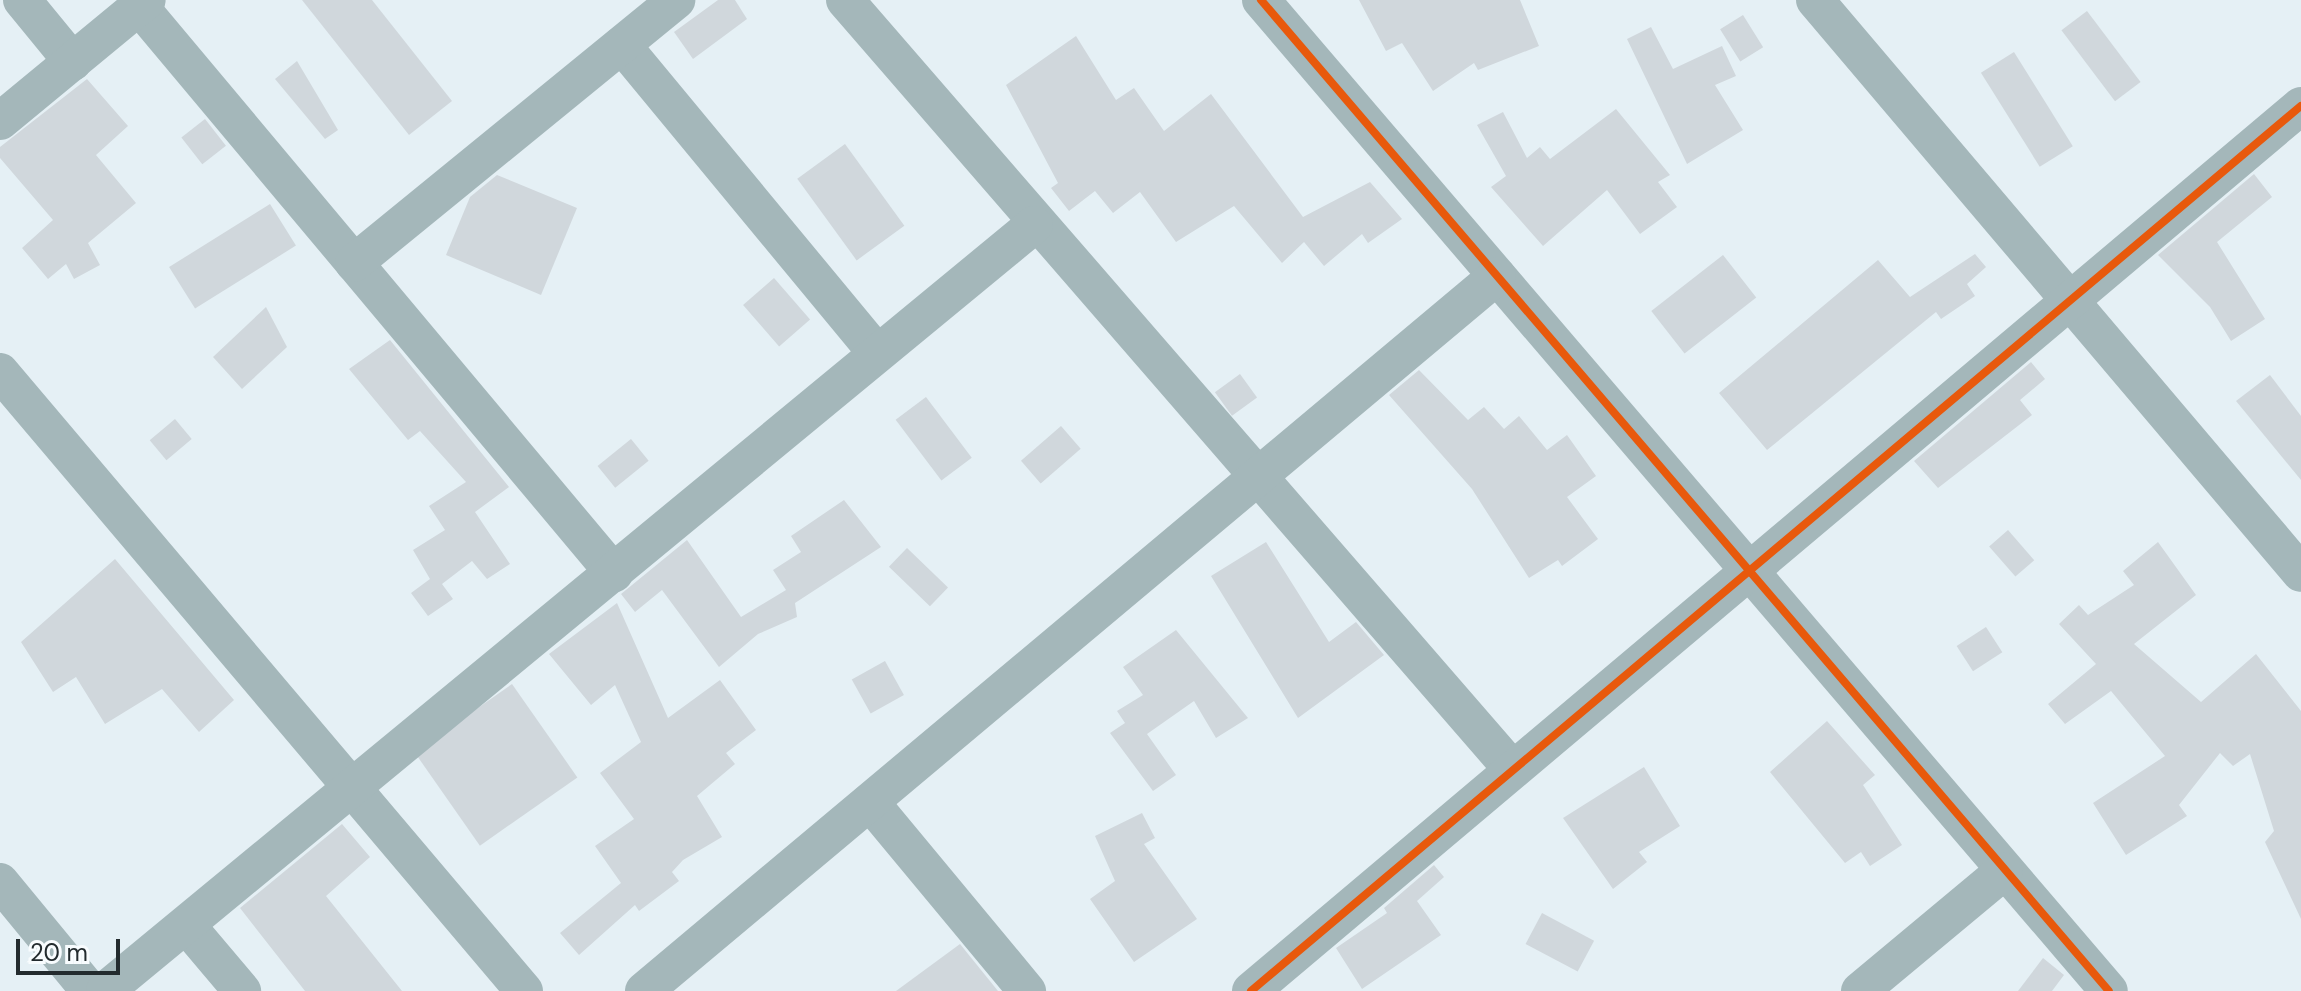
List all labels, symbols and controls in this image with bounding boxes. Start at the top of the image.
scale bar [20,923,124,973]
text: 20 m [30,937,88,968]

